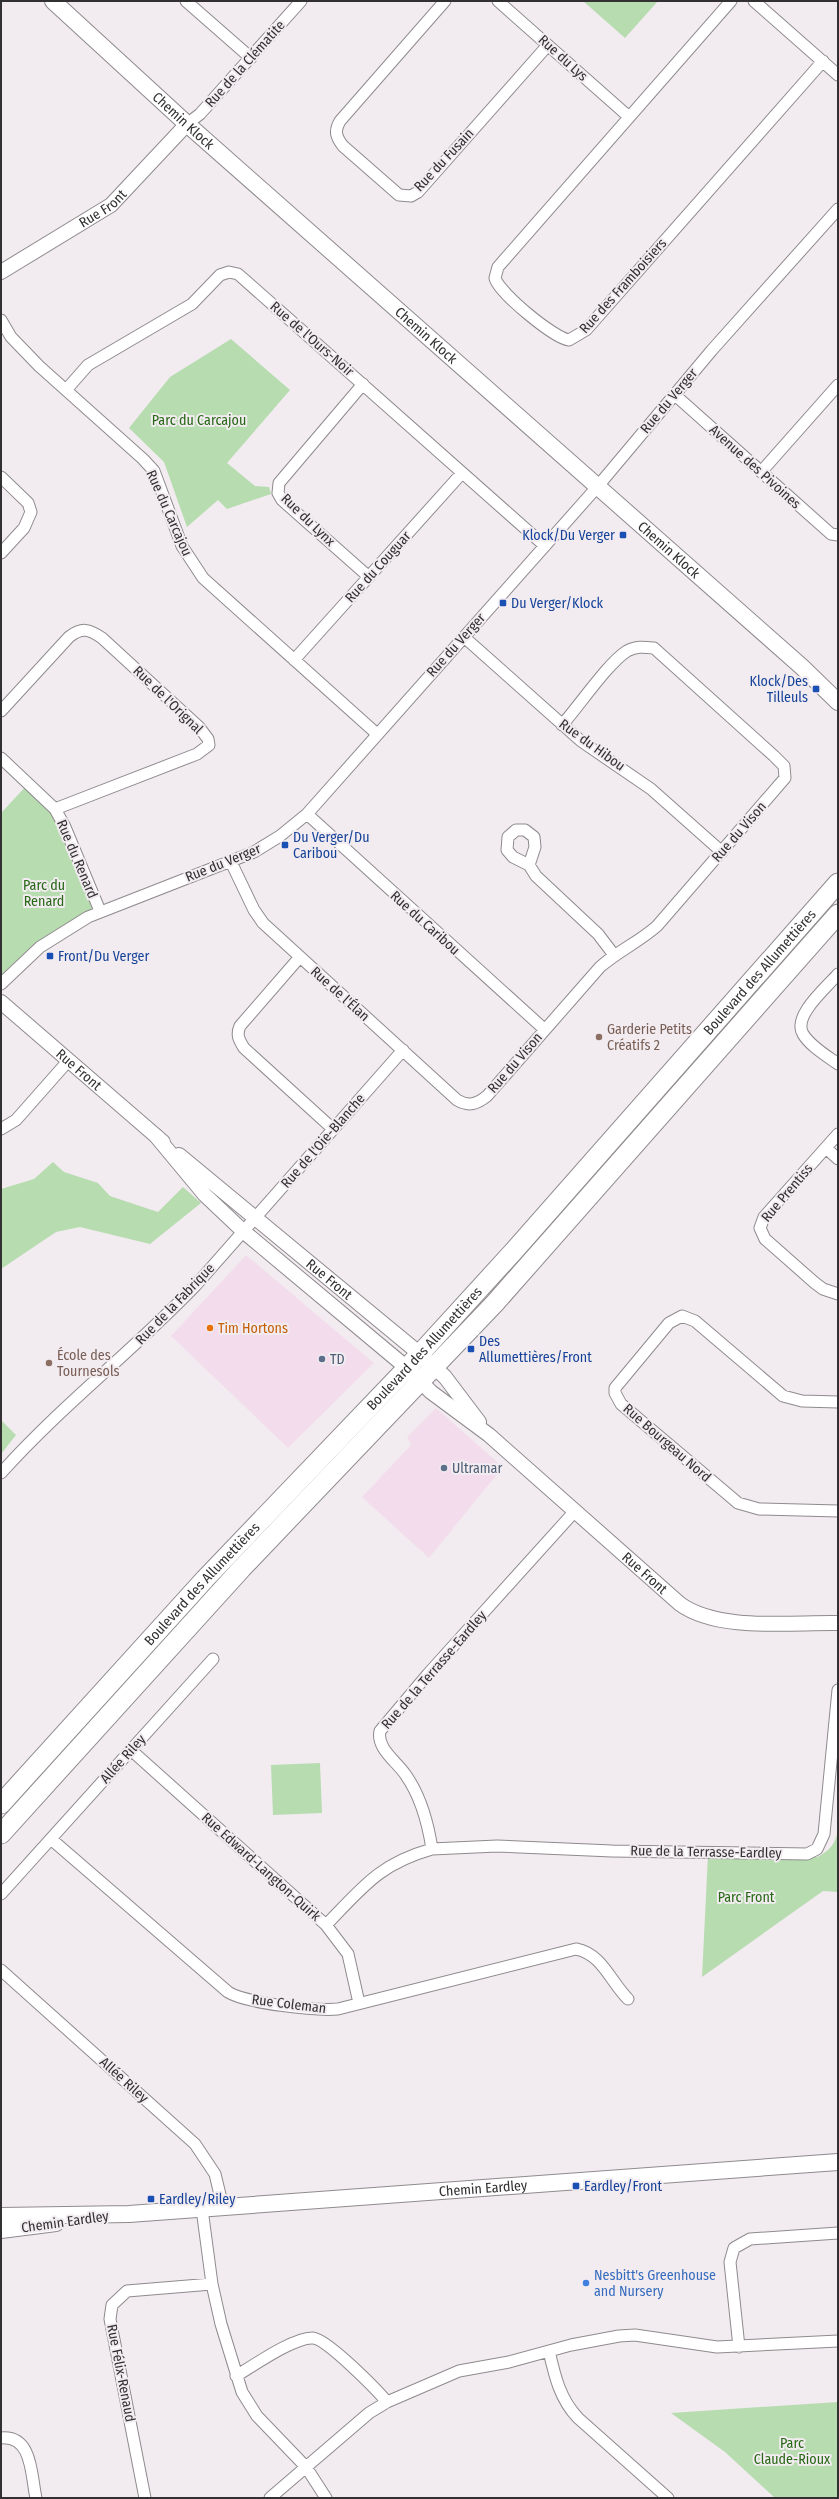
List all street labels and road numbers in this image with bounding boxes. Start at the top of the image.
street label: Rue de la Clématite [201,17,289,111]
street label: Rue du Lys [535,31,591,85]
street label: Chemin Klock [149,88,218,153]
street label: Rue du Fusain [411,125,477,195]
street label: Rue Front [76,185,130,231]
street label: Rue des Framboisiers [576,235,670,337]
street label: Rue de l'Ours-Noir [267,298,357,380]
street label: Chemin Klock [392,303,461,367]
street label: Rue du Verger [637,365,701,437]
street label: Avenue des Pivoines [706,421,804,513]
street label: Rue du Carcajou [142,467,196,559]
street label: Rue du Lynx [278,490,339,550]
street label: Chemin Klock [635,518,704,582]
street label: Rue du Couguar [341,528,415,606]
street label: Rue du Verger [423,610,489,680]
street label: Rue de l'Orignal [129,662,207,738]
street label: Rue du Hibou [556,715,628,775]
street label: Rue du Vison [708,798,770,866]
street label: Rue du Renard [53,817,101,901]
street label: Rue du Verger [183,840,263,886]
street label: Rue du Caribou [387,887,463,959]
street label: Boulevard des Allumettières [700,906,819,1038]
street label: Rue de l'Élan [307,962,374,1025]
street label: Rue du Vison [484,1029,546,1097]
street label: Rue Front [53,1045,105,1094]
street label: Rue de l'Oie-Blanche [277,1090,369,1192]
street label: Rue Prentiss [758,1160,816,1226]
street label: Rue Front [303,1255,356,1303]
street label: Rue de la Fabrique [132,1260,218,1348]
street label: Boulevard des Allumettières [363,1283,485,1413]
street label: Rue Bourgeau Nord [620,1400,714,1486]
street label: Boulevard des Allumettières [141,1519,263,1649]
street label: Rue Front [619,1548,671,1598]
street label: Rue de la Terrasse-Eardley [378,1607,491,1733]
street label: Allée Riley [97,1731,150,1787]
street label: Rue Edward-Langton-Quirk [198,1809,324,1925]
street label: Rue de la Terrasse-Eardley [630,1842,783,1862]
street label: Rue Coleman [251,1991,327,2017]
street label: Allée Riley [96,2054,152,2107]
street label: Chemin Eardley [438,2176,528,2200]
street label: Chemin Eardley [20,2207,111,2237]
street label: Rue Félix-Renaud [103,2323,139,2423]

